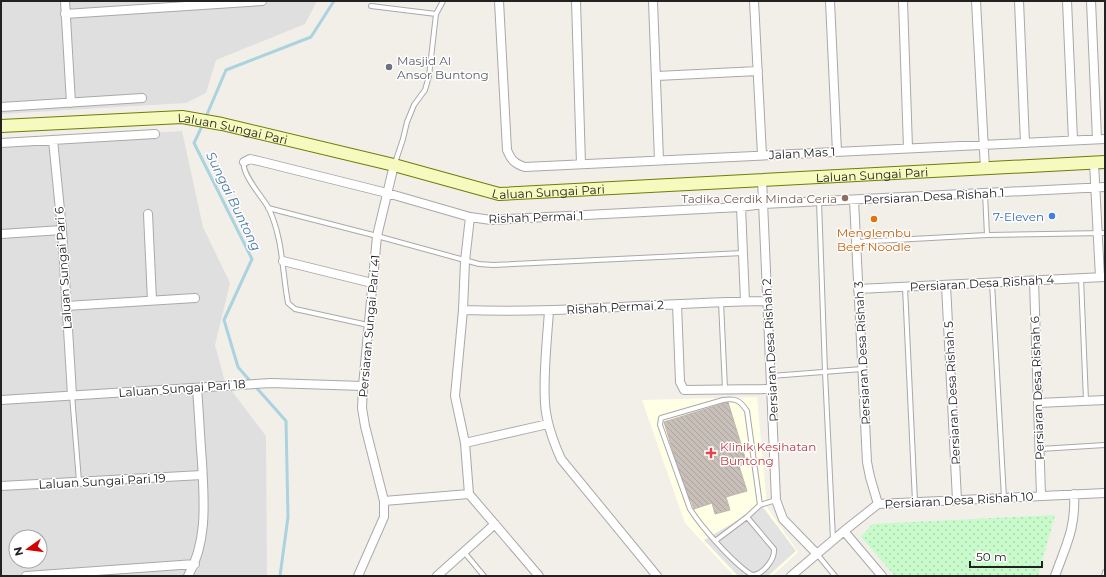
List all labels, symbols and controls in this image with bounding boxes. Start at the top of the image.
place label: Masjid Al Ansor Buntong [397,53,489,82]
marker: Masjid Al Ansor Buntong [384,62,394,72]
street label: Laluan Sungai Pari [177,109,289,147]
street label: Jalan Mas 1 [767,144,836,162]
water label: Sungai Buntong [203,149,265,253]
street label: Laluan Sungai Pari [815,164,929,185]
street label: Laluan Sungai Pari [490,181,605,201]
street label: Persiaran Desa Rishah 1 [863,185,1005,207]
place label: Tadika Cerdik Minda Ceria [681,191,837,206]
marker: Tadika Cerdik Minda Ceria [840,193,850,203]
street label: Laluan Sungai Pari 6 [51,206,75,330]
street label: Rishah Permai 1 [488,208,584,226]
place label: 7-Eleven [993,209,1044,224]
marker: 7-Eleven [1047,211,1057,221]
marker: Menglembu Beef Noodle [869,214,879,224]
place label: Menglembu Beef Noodle [837,225,911,254]
street label: Persiaran Sungai Pari 41 [355,254,383,398]
street label: Persiaran Desa Rishah 4 [909,272,1055,294]
street label: Persiaran Desa Rishah 2 [759,278,781,422]
street label: Persiaran Desa Rishah 3 [851,281,873,425]
street label: Rishah Permai 2 [566,297,664,317]
street label: Persiaran Desa Rishah 6 [1027,316,1047,460]
street label: Persiaran Desa Rishah 5 [941,321,963,465]
street label: Laluan Sungai Pari 18 [118,376,247,400]
place label: Klinik Kesihatan Buntong [720,439,816,468]
marker: Klinik Kesihatan Buntong [705,447,717,459]
street label: Laluan Sungai Pari 19 [38,470,166,492]
street label: Persiaran Desa Rishah 10 [884,489,1034,511]
north arrow [8,529,48,569]
scale bar [970,543,1042,569]
text: N [10,545,26,557]
text: 50 m [976,549,1007,564]

